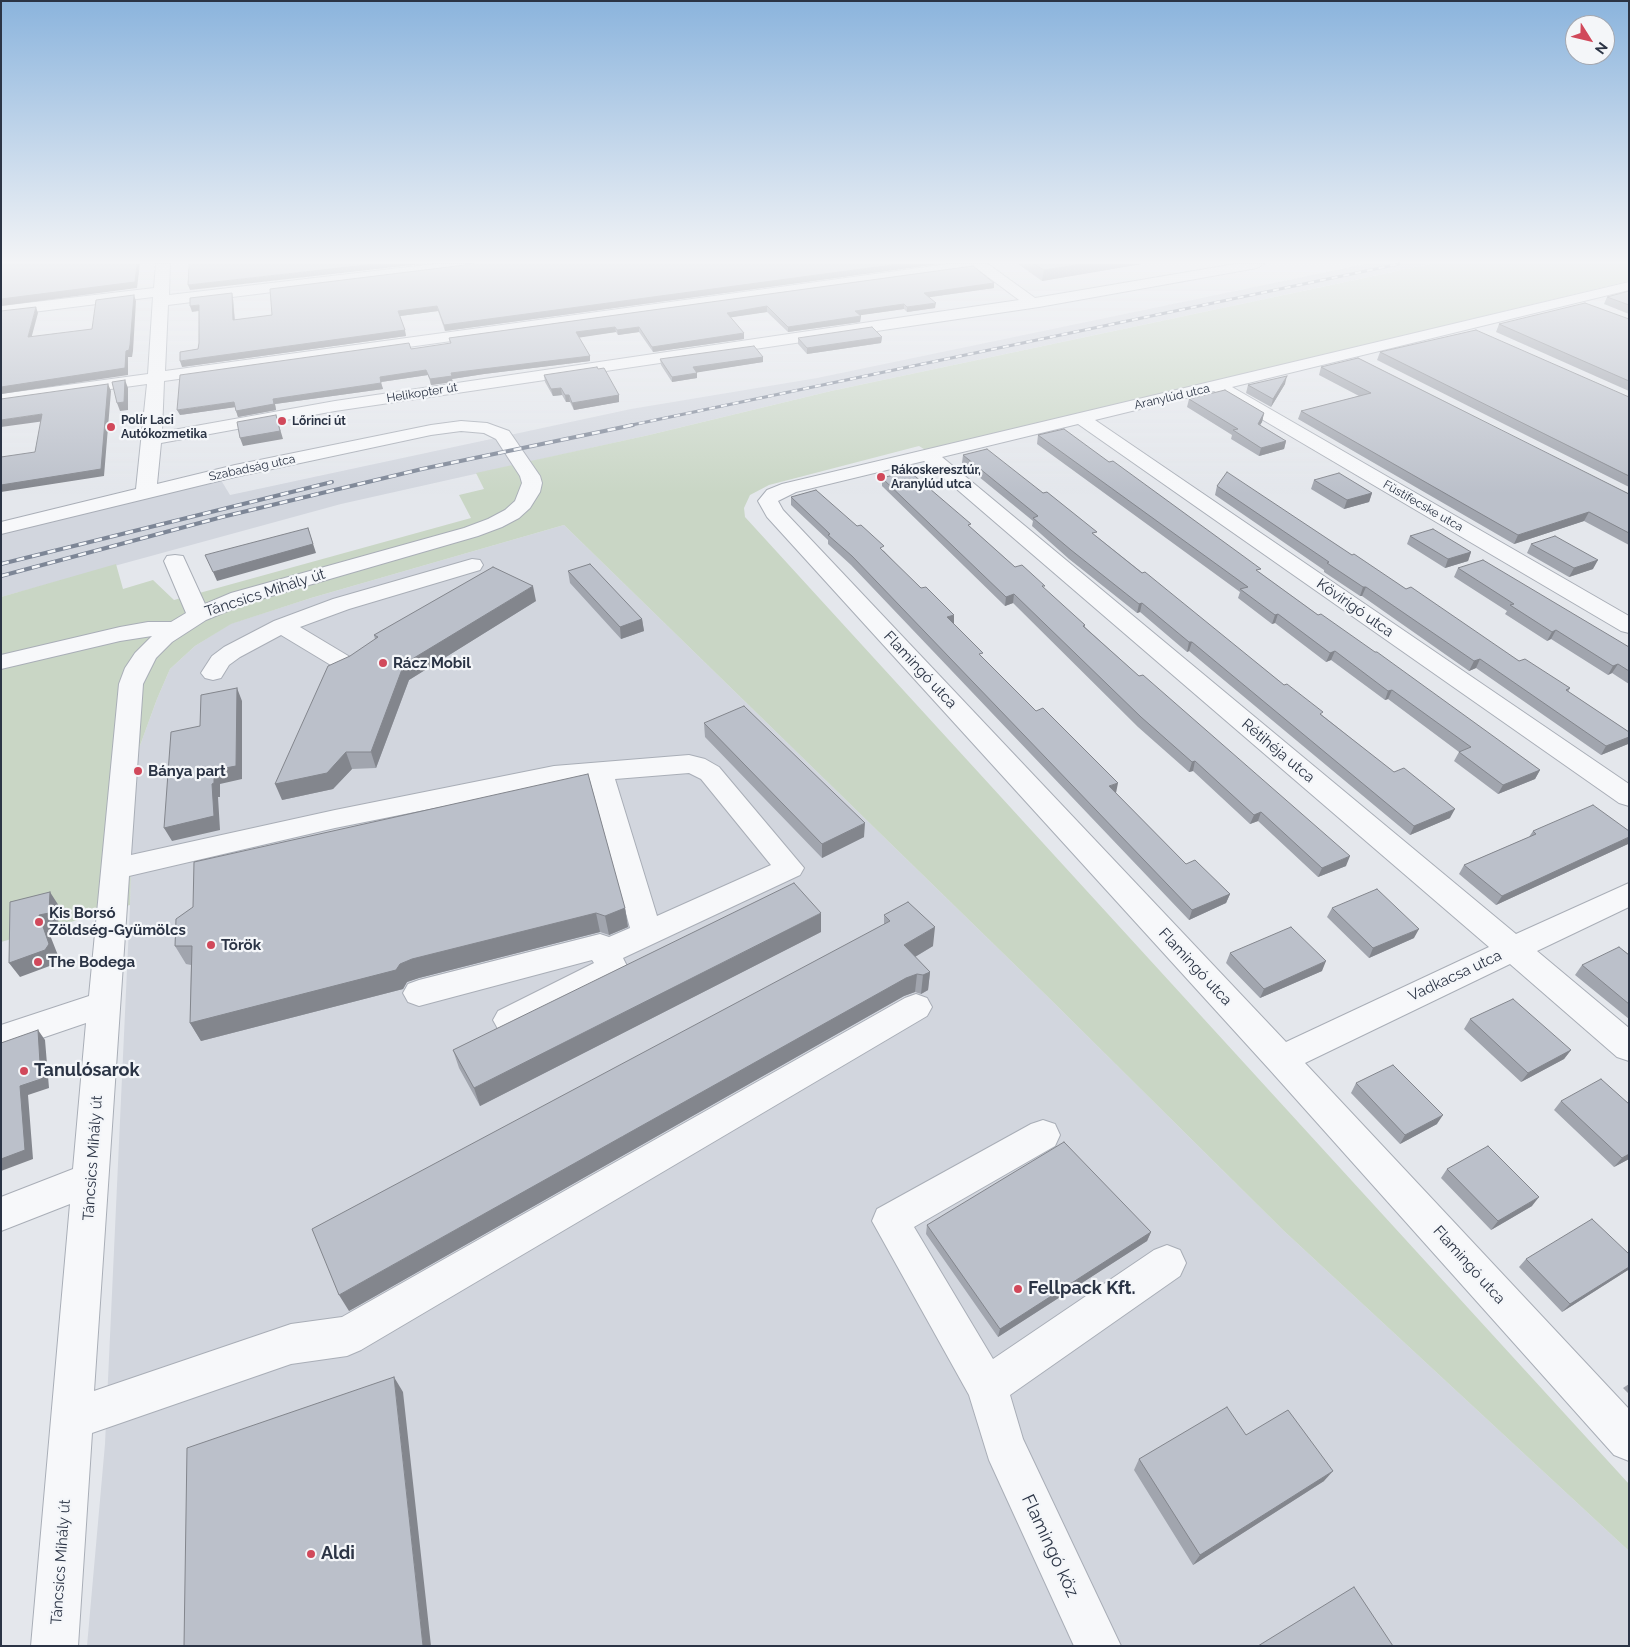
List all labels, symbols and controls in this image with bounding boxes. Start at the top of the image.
north arrow [1565,15,1615,65]
text: N [1592,39,1611,57]
street label: Helikopter út [386,380,458,406]
street label: Aranylúd utca [1133,381,1211,413]
place label: Polír Laci Autókozmetika [121,413,207,441]
place label: Lőrinci út [292,414,346,428]
marker: Lőrinci út [276,415,288,427]
marker: Polír Laci Autókozmetika [105,421,117,433]
street label: Szabadság utca [207,452,297,484]
place label: Rákoskeresztúr, Aranylúd utca [891,463,981,491]
marker: Rákoskeresztúr, Aranylúd utca [875,471,887,483]
street label: Füstifecske utca [1381,477,1465,535]
street label: Táncsics Mihály út [202,565,328,621]
street label: Kövirigó utca [1313,575,1397,641]
street label: Flamingó utca [880,628,960,712]
place label: Rácz Mobil [393,654,471,672]
marker: Rácz Mobil [377,657,389,669]
street label: Rétihéja utca [1238,715,1318,787]
place label: Bánya part [148,762,226,780]
marker: Bánya part [132,765,144,777]
place label: Kis Borsó Zöldség-Gyümölcs [49,904,186,939]
marker: Kis Borsó Zöldség-Gyümölcs [33,916,45,928]
street label: Flamingó utca [1155,925,1235,1009]
place label: Török [221,936,261,954]
marker: Török [205,939,217,951]
street label: Vadkacsa utca [1406,947,1504,1005]
place label: The Bodega [48,953,135,971]
marker: The Bodega [32,956,44,968]
place label: Tanulósarok [34,1060,140,1082]
marker: Tanulósarok [18,1065,30,1077]
street label: Táncsics Mihály út [80,1095,106,1221]
street label: Flamingó utca [1429,1222,1509,1308]
place label: Fellpack Kft. [1028,1278,1136,1300]
marker: Fellpack Kft. [1012,1283,1024,1295]
street label: Flamingó köz [1017,1491,1083,1601]
street label: Táncsics Mihály út [48,1499,74,1625]
place label: Aldi [321,1543,355,1565]
marker: Aldi [305,1548,317,1560]

